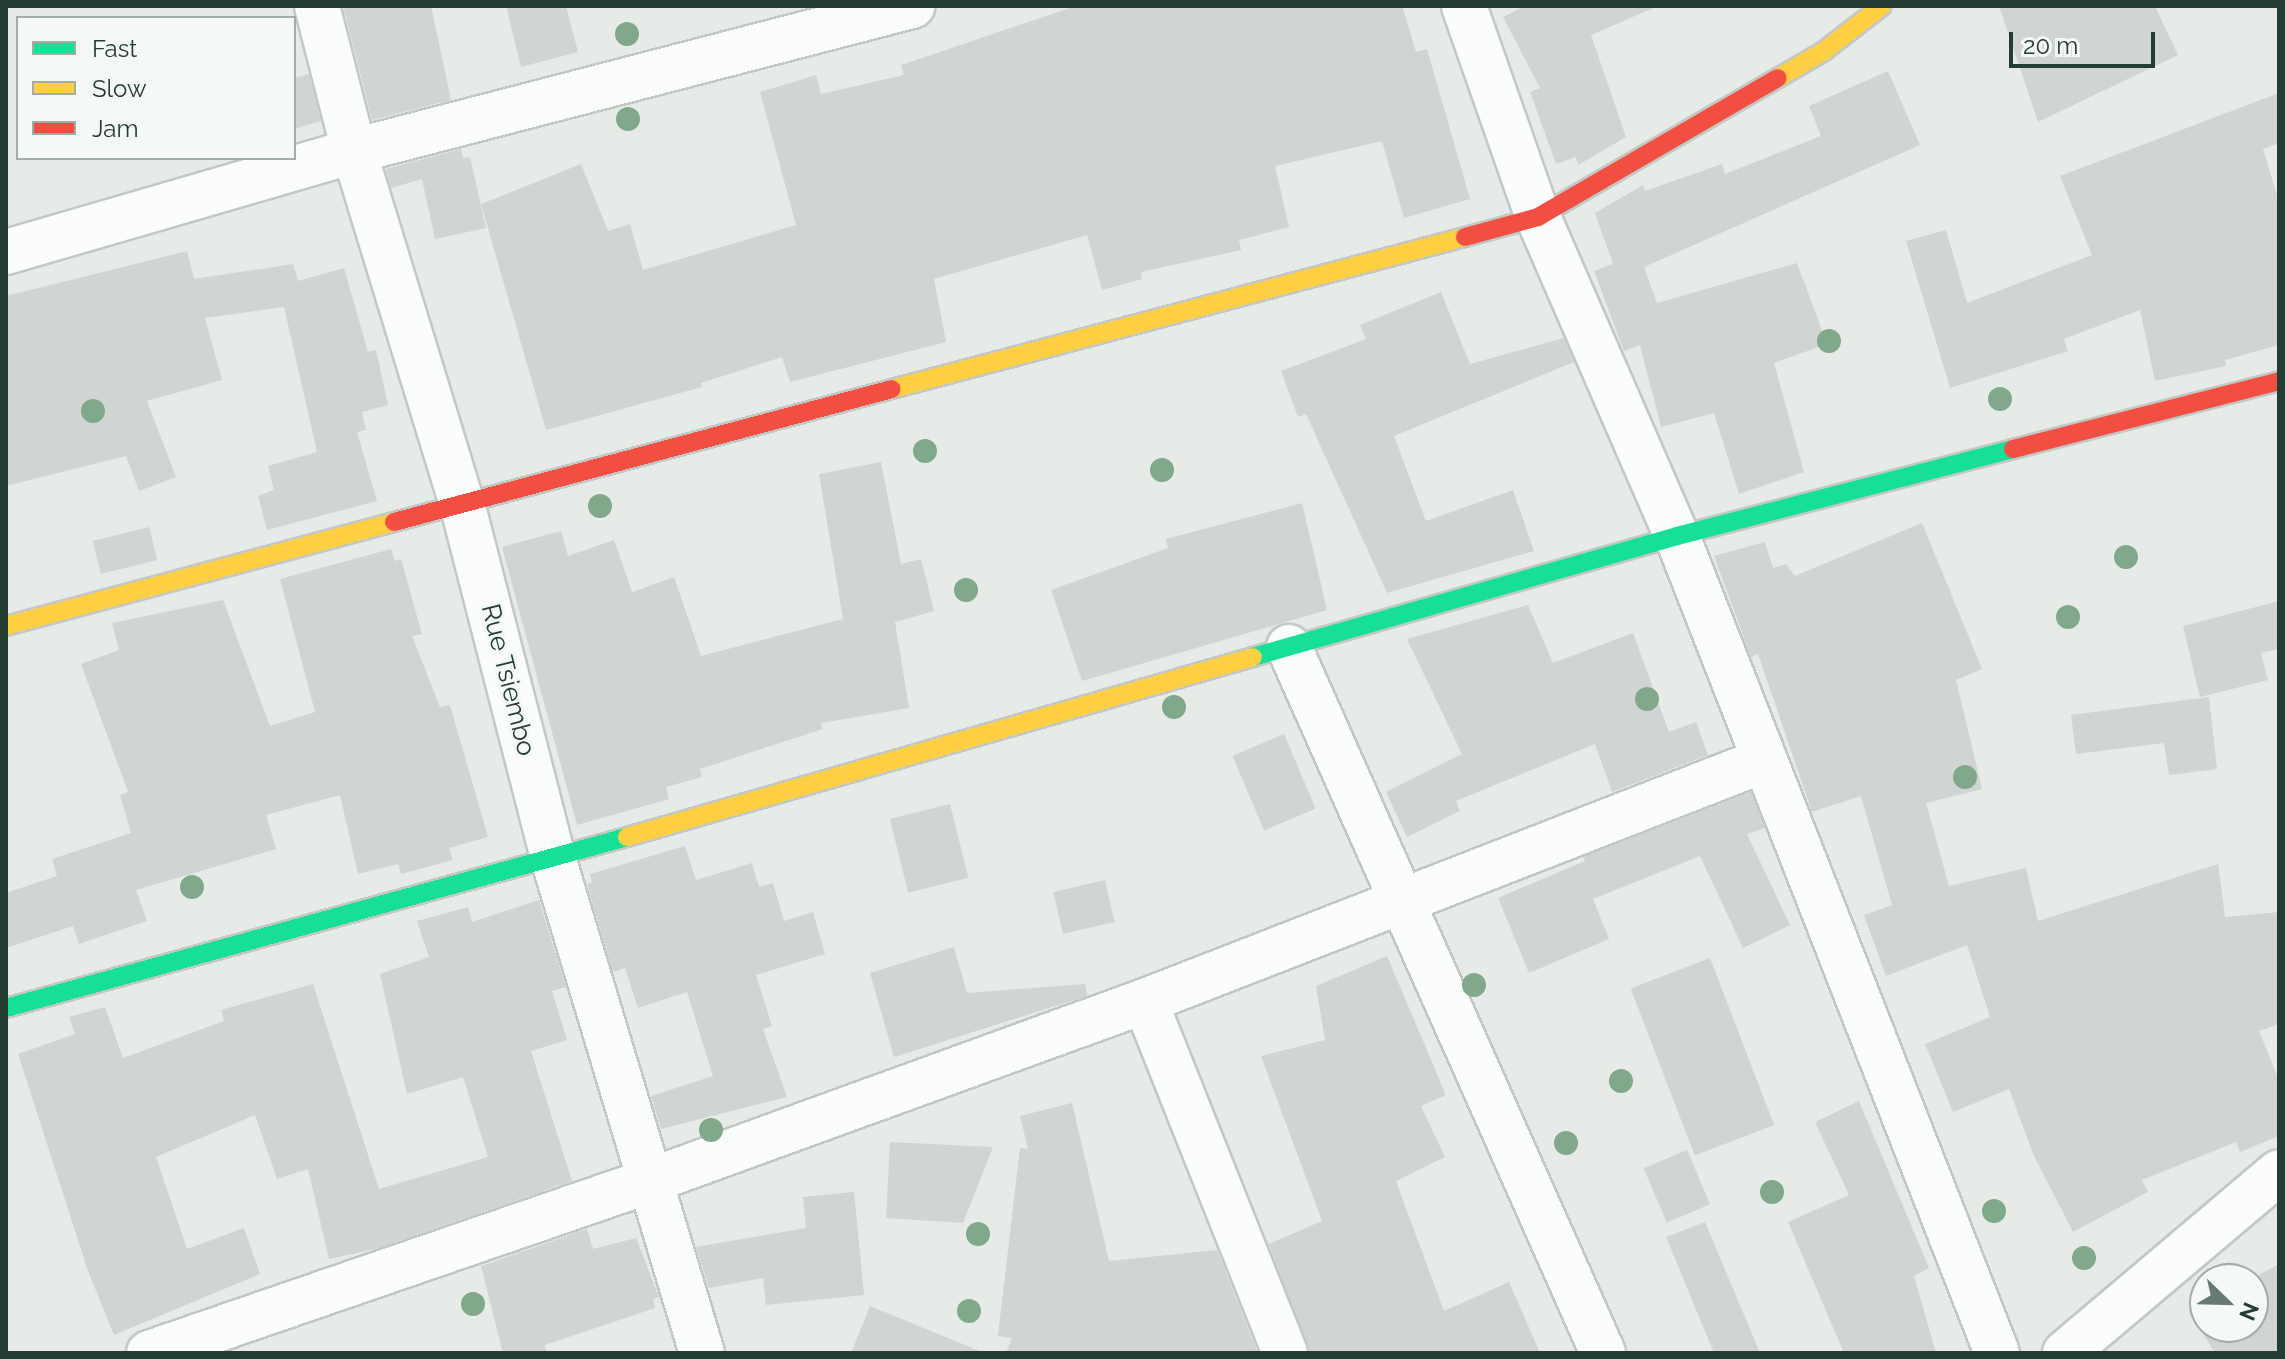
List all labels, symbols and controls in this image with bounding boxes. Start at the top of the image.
legend [16,16,296,160]
scale bar [2013,16,2159,66]
text: 20 m [2023,31,2078,60]
text: Fast [92,34,137,63]
text: Slow [92,74,146,103]
text: Jam [92,114,138,143]
street label: Rue Tsiembo [474,600,542,760]
north arrow [2189,1263,2269,1343]
text: N [2234,1299,2265,1324]

